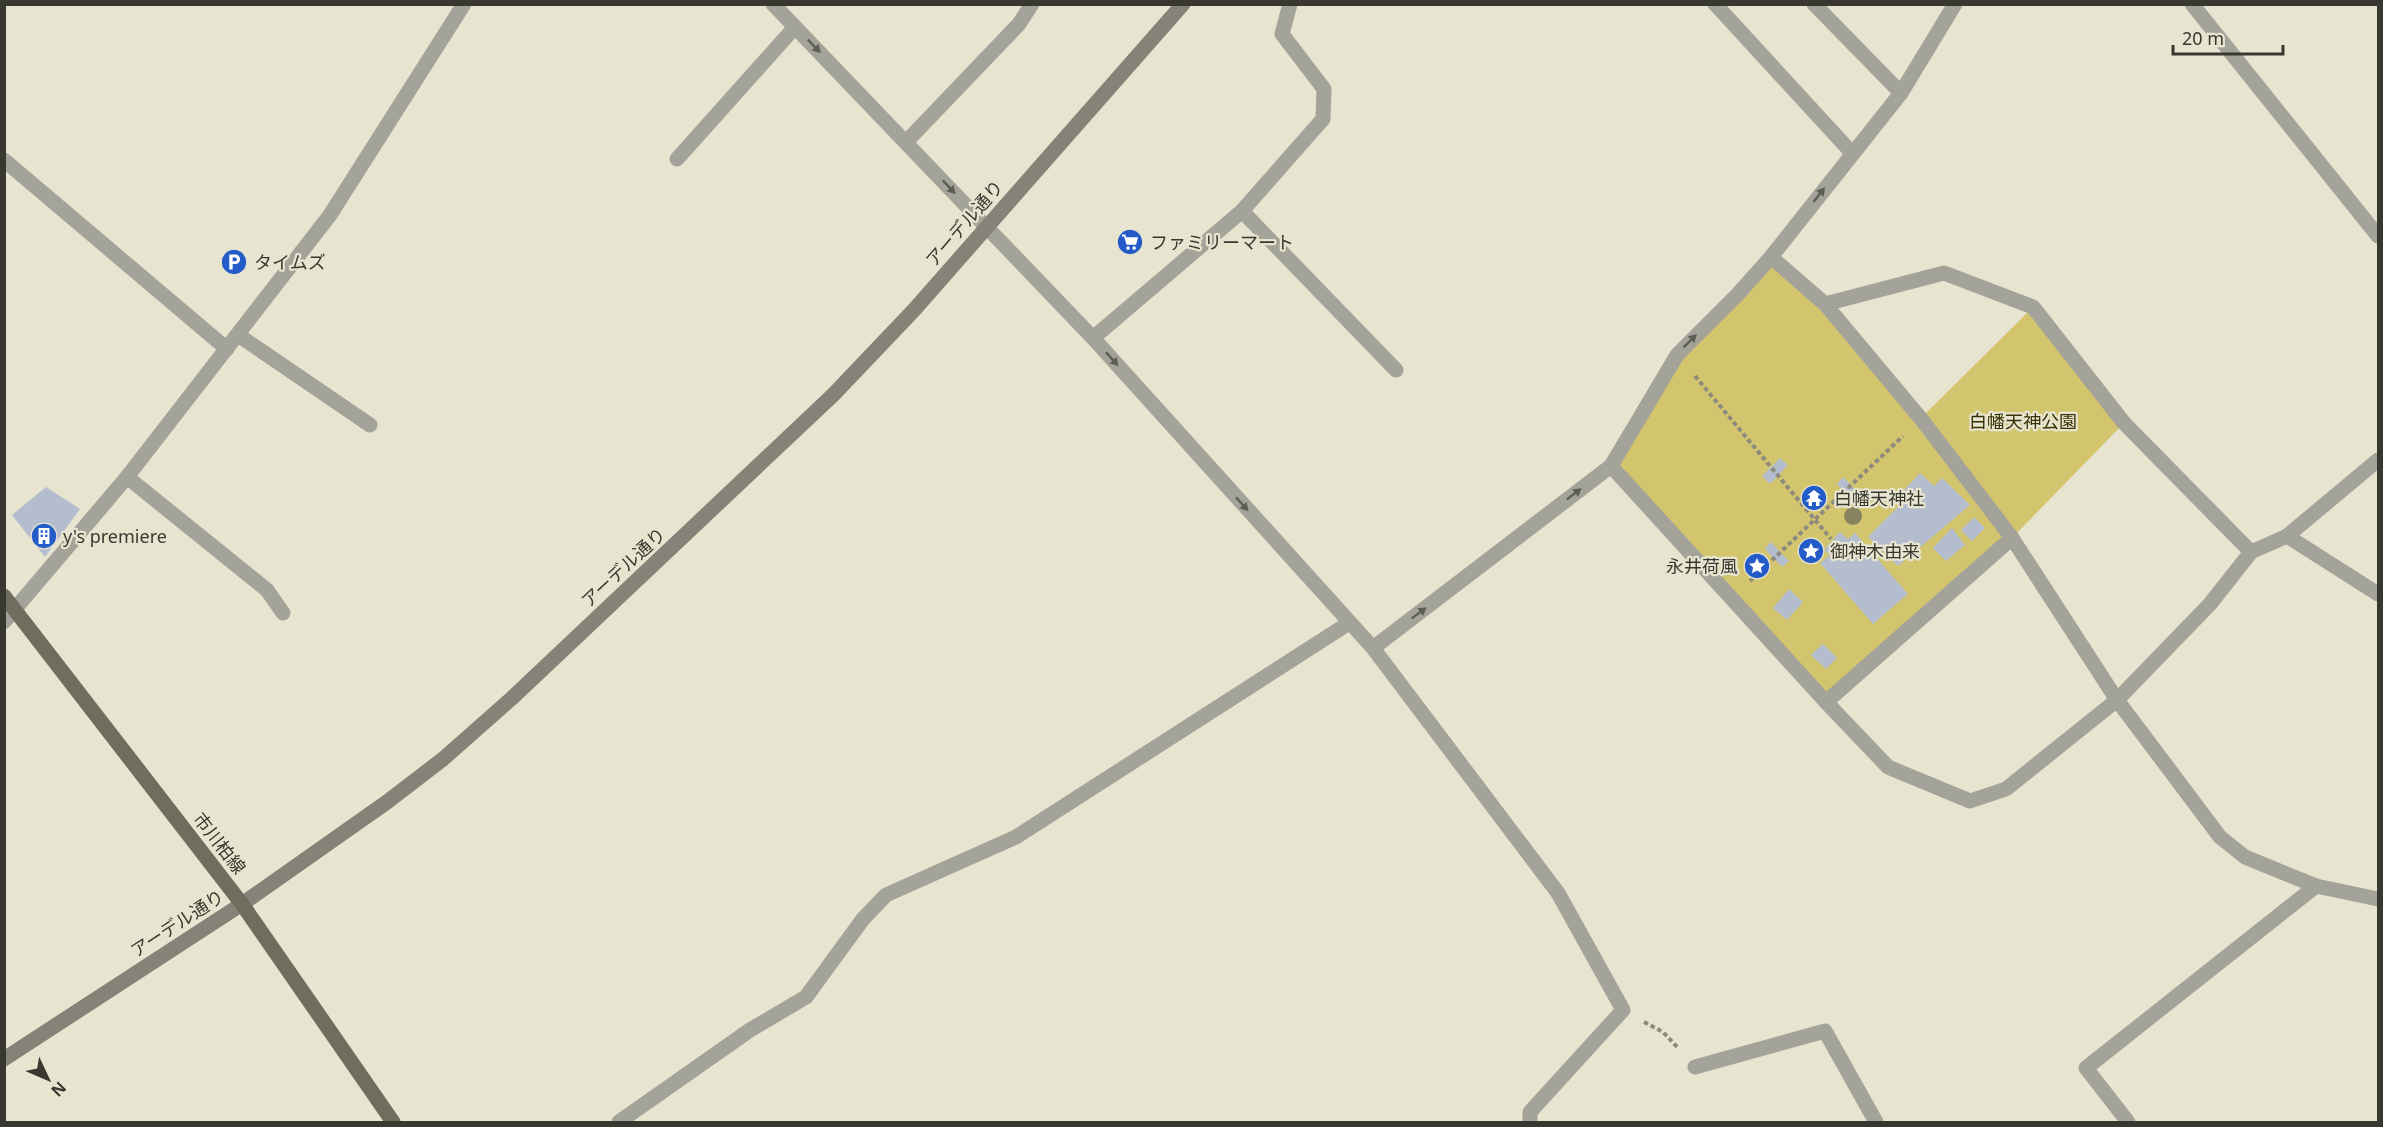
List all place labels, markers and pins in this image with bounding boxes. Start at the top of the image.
supermarket icon: ファミリーマート [1115,227,1145,257]
place label: ファミリーマート [1150,230,1294,254]
parking icon: タイムズ [219,247,249,277]
place label: タイムズ [254,250,326,274]
temple icon: 白幡天神社 [1799,483,1829,513]
place label: 白幡天神社 [1834,486,1924,510]
building icon: y's premiere [29,521,59,551]
place label: y's premiere [63,524,167,548]
place icon: 御神木由来 [1796,536,1826,566]
place label: 御神木由来 [1830,539,1920,563]
place icon: 永井荷風 [1742,551,1772,581]
place label: 永井荷風 [1666,554,1738,578]

